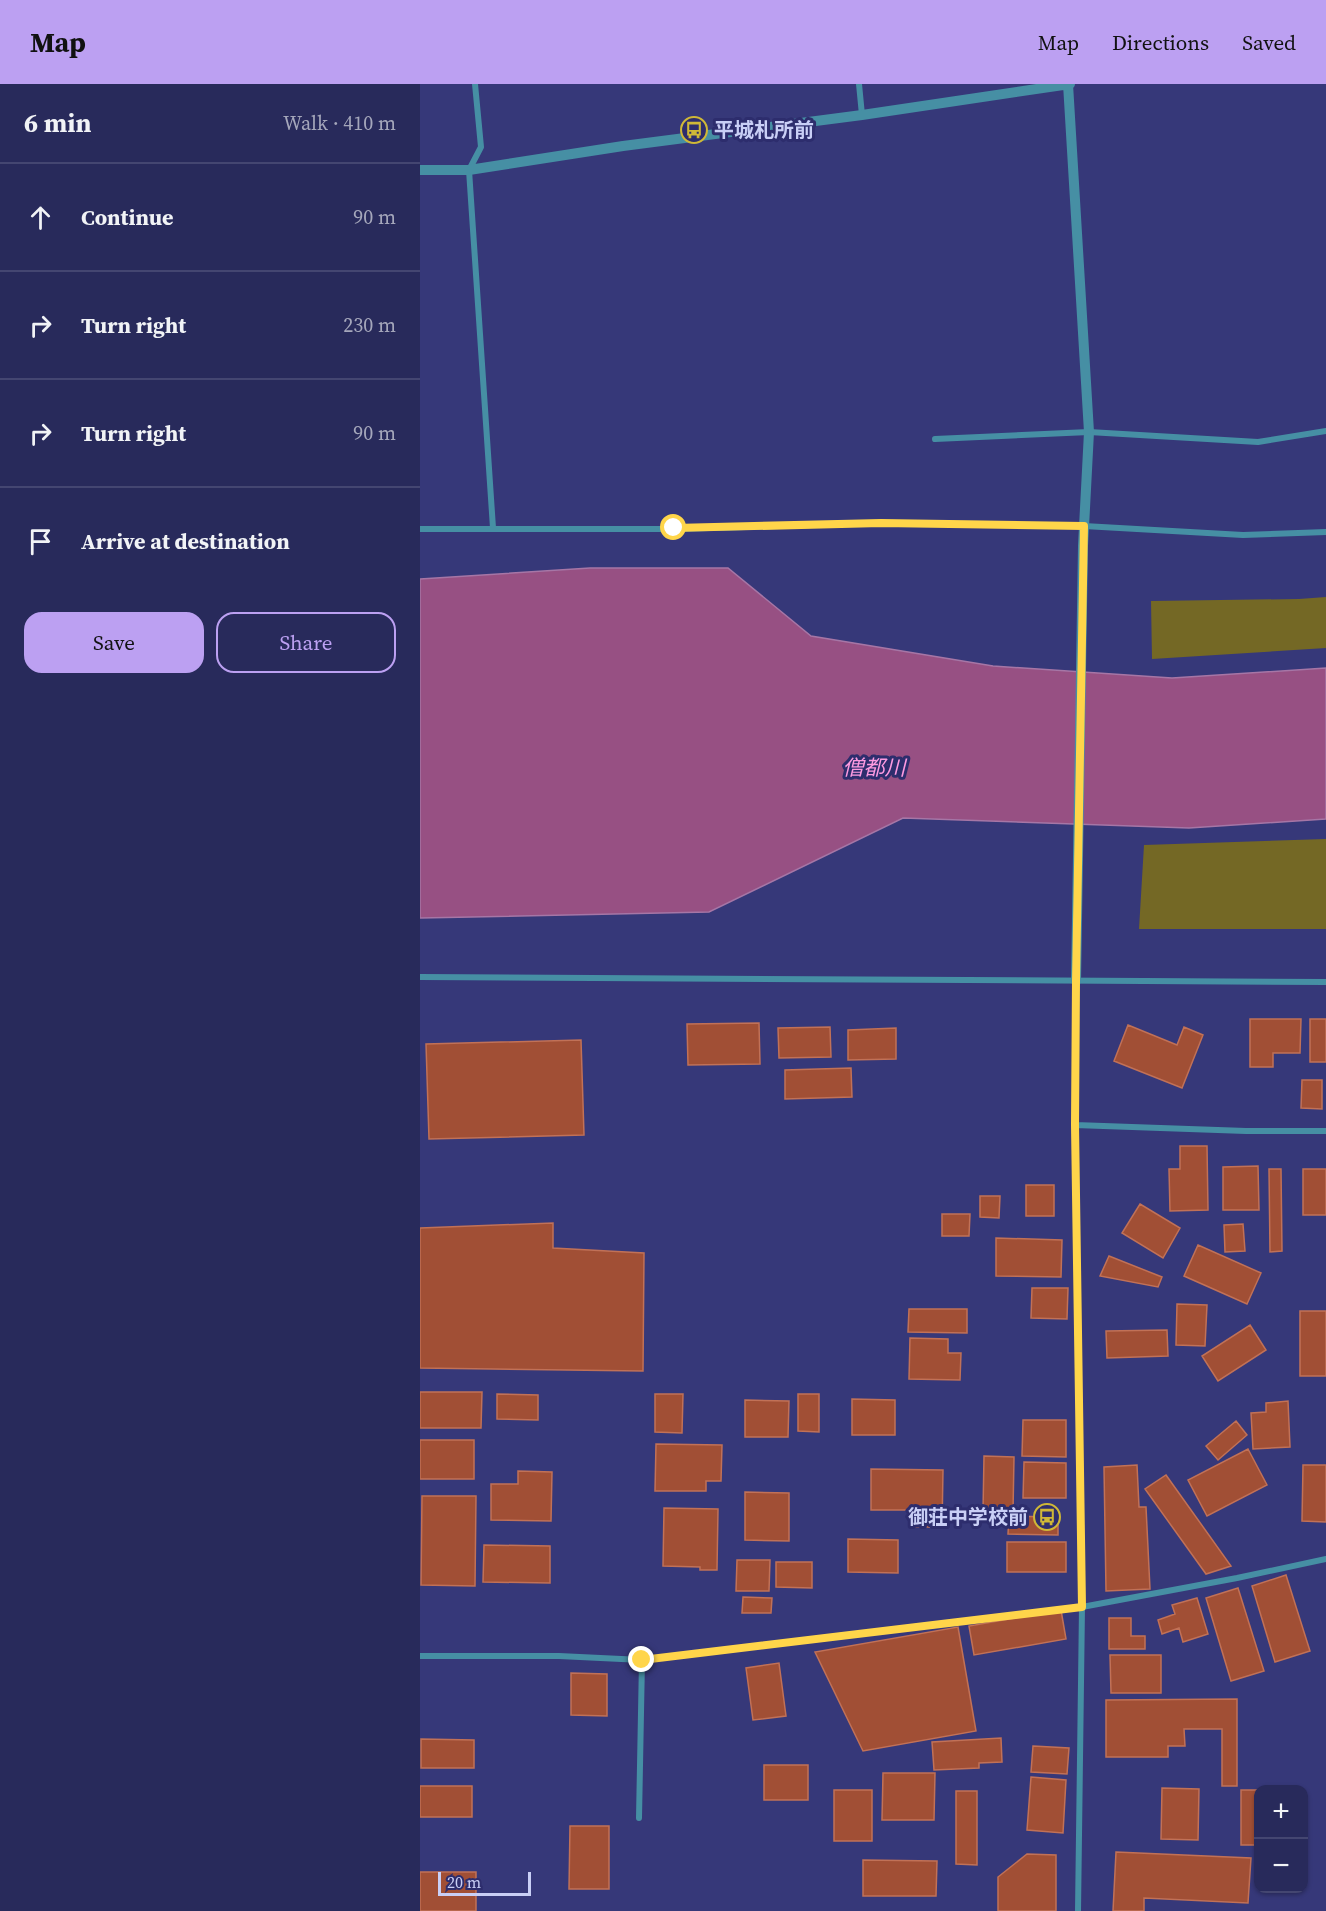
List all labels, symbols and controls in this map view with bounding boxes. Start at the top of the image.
text: Map [30,23,86,61]
text: Map [1038,28,1079,57]
text: Directions [1112,28,1209,57]
text: Saved [1242,28,1296,57]
text: 6 min [24,105,91,141]
text: Walk · 410 m [283,109,396,137]
bus stop icon: 平城札所前 [679,115,709,145]
place label: 平城札所前 [714,116,814,144]
icon: ahead [24,201,57,234]
text: Continue [81,202,174,232]
text: 90 m [353,203,396,231]
icon: right [24,309,57,342]
text: Turn right [81,310,186,340]
text: 230 m [343,311,396,339]
icon: right [24,417,57,450]
text: Turn right [81,418,186,448]
text: 90 m [353,419,396,447]
route start [660,514,686,540]
icon: arrive [24,525,57,558]
text: Arrive at destination [81,526,290,556]
button: Save [24,612,204,673]
button: Share [216,612,396,673]
water label: 僧都川 [843,753,907,782]
bus stop icon: 御荘中学校前 [1032,1502,1062,1532]
place label: 御荘中学校前 [908,1503,1028,1531]
route end [628,1646,654,1672]
map controls [1254,1785,1308,1893]
button: + [1254,1785,1308,1839]
button: − [1254,1839,1308,1893]
scale bar [438,1869,531,1896]
text: 20 m [447,1871,481,1893]

